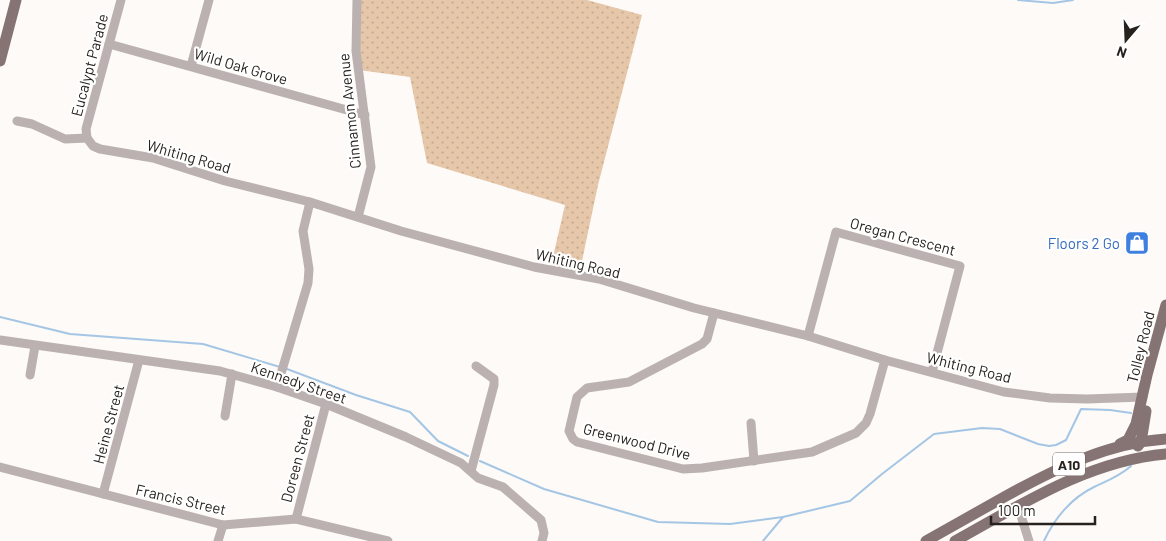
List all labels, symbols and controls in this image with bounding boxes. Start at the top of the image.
street label: Eucalypt Parade [67,12,111,118]
north arrow [1101,15,1151,65]
text: N [1114,43,1129,62]
street label: Wild Oak Grove [192,44,290,88]
street label: Cinnamon Avenue [334,52,364,170]
street label: Whiting Road [145,135,233,177]
street label: Oregan Crescent [848,213,958,259]
shop icon: Floors 2 Go [1124,230,1150,256]
place label: Floors 2 Go [1048,234,1120,252]
street label: Whiting Road [534,244,622,282]
street label: Tolley Road [1122,309,1158,385]
street label: Whiting Road [925,348,1013,386]
street label: Kennedy Street [249,357,349,407]
street label: Heine Street [89,382,127,466]
street label: Doreen Street [277,412,317,504]
street label: Greenwood Drive [581,419,693,463]
road number: A10 [1053,452,1085,476]
street label: Francis Street [134,480,228,518]
scale bar [991,494,1095,526]
text: 100 m [998,501,1036,519]

